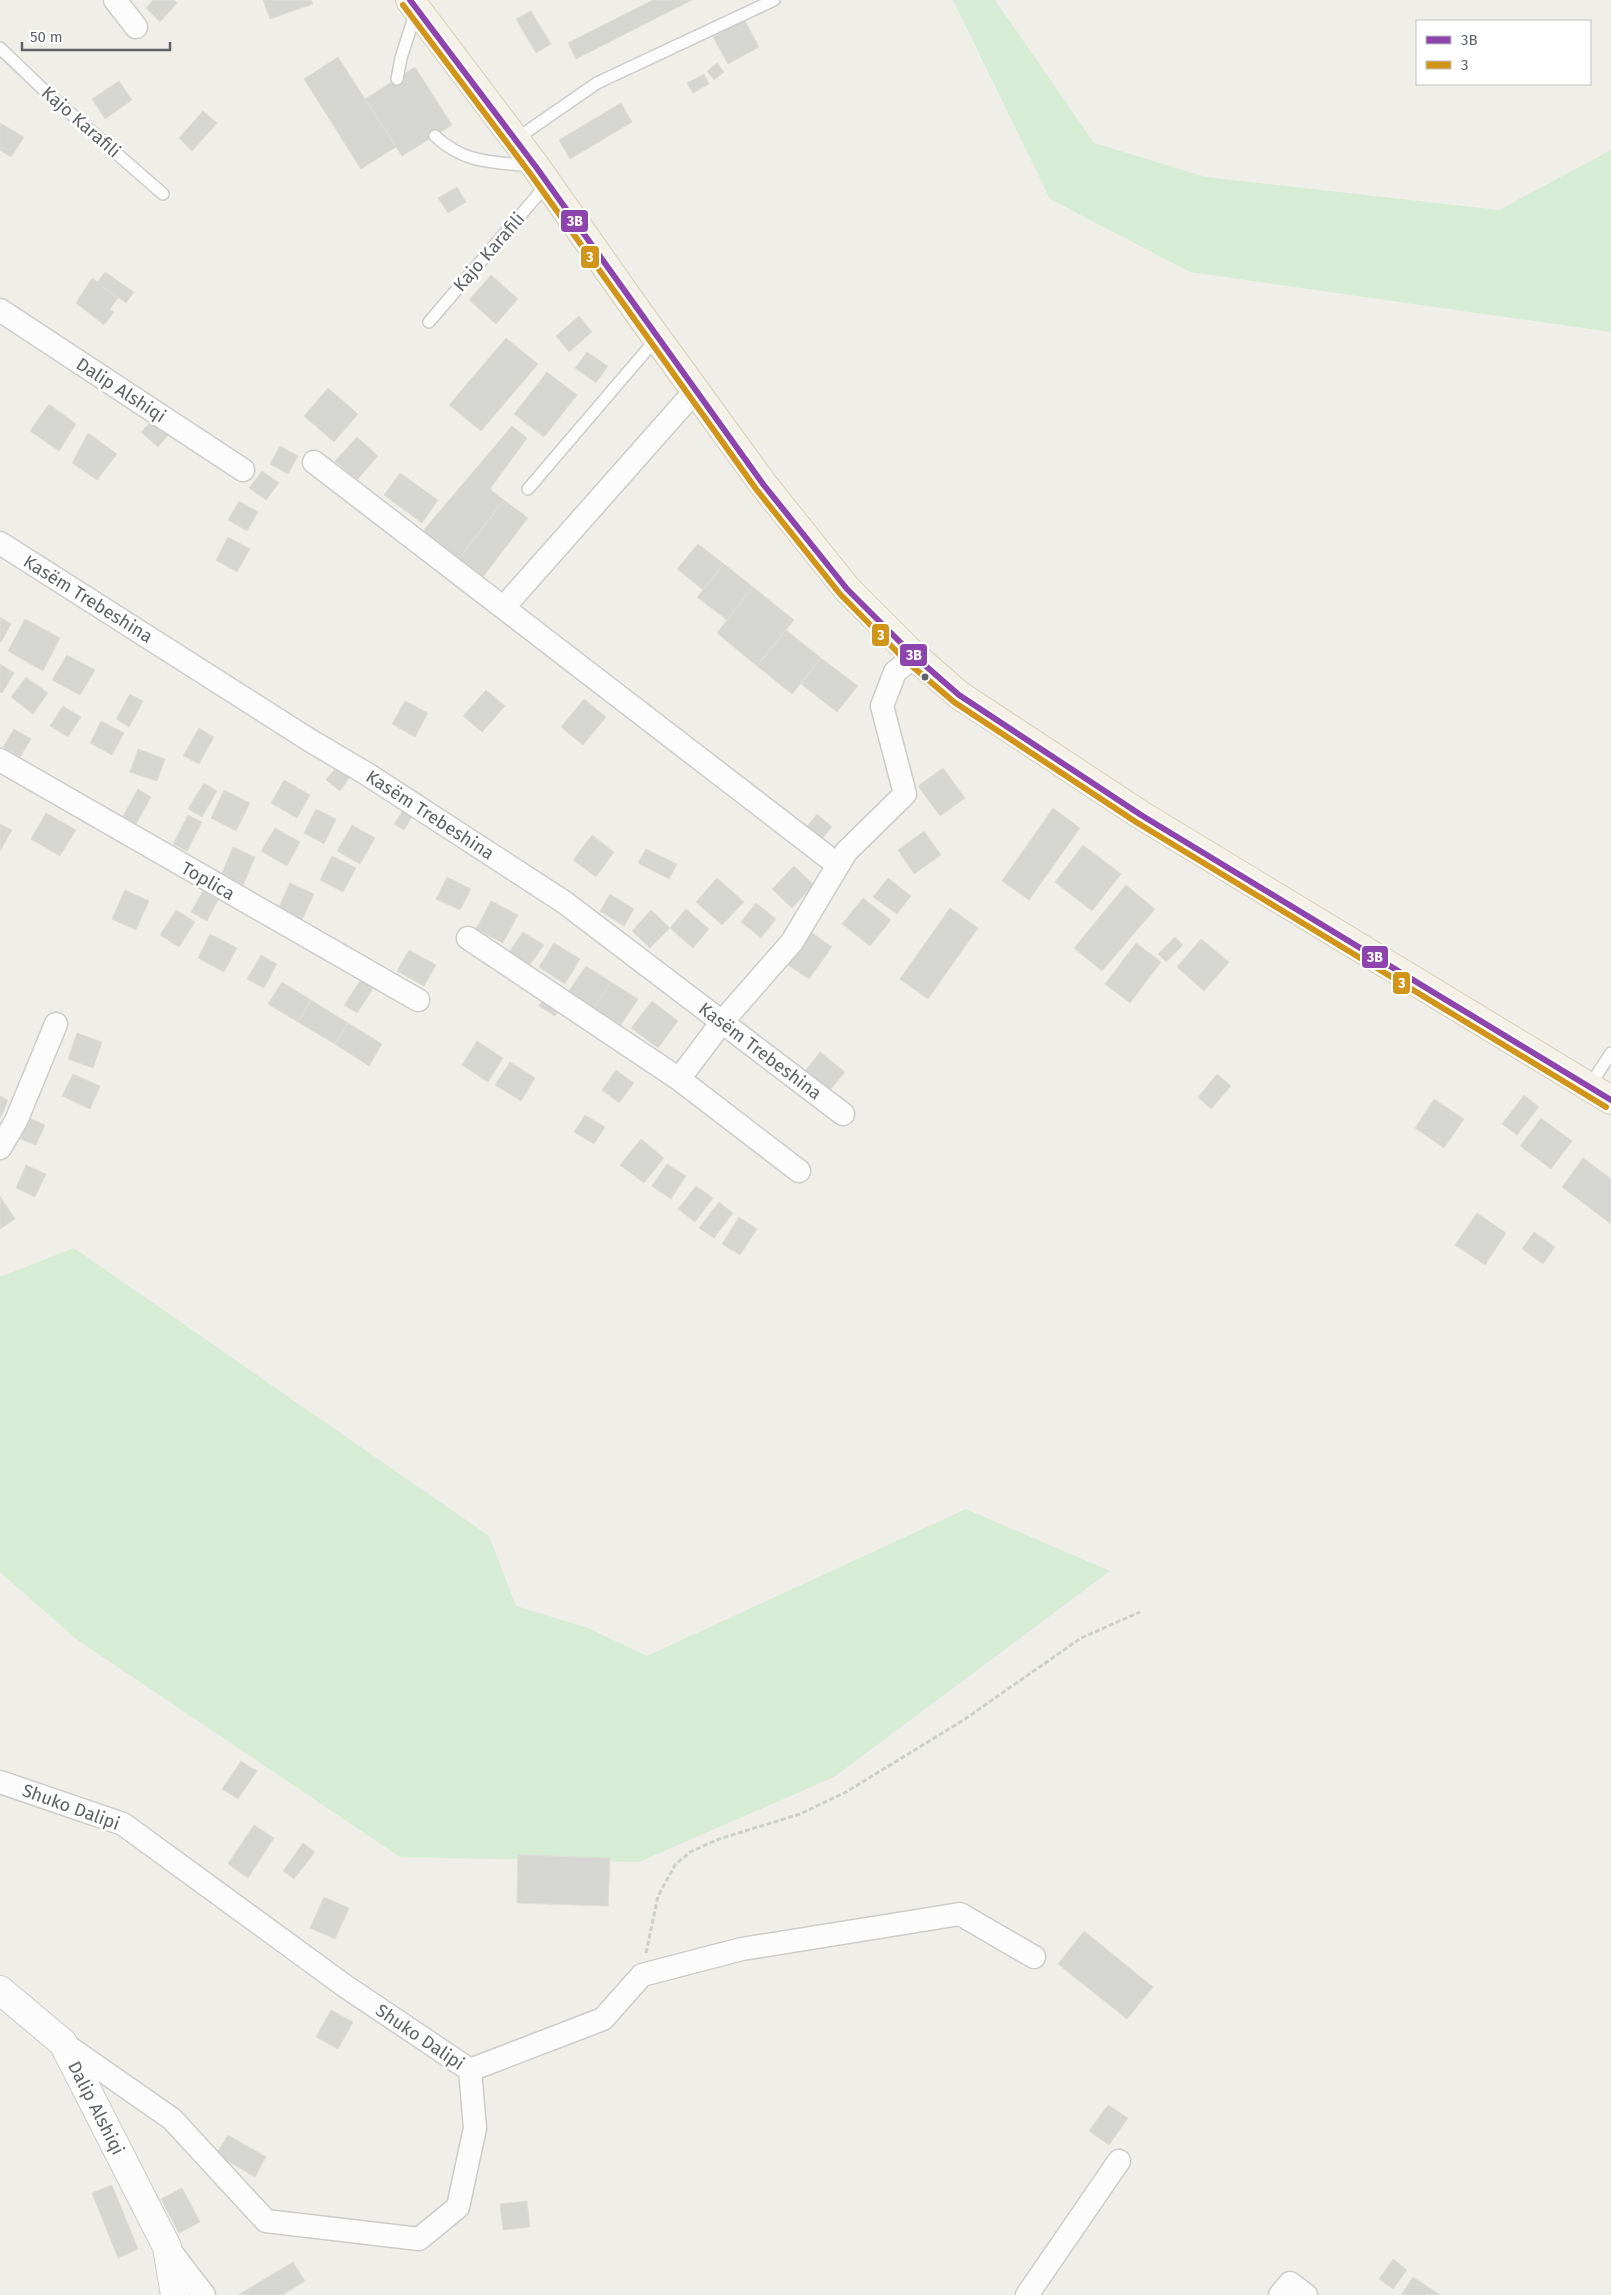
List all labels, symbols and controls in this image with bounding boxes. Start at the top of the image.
scale bar [22,20,170,52]
legend [1416,20,1591,85]
text: 50 m [30,28,63,46]
text: 3B [1461,31,1478,49]
text: 3 [1461,56,1469,74]
street label: Kajo Karafili [37,82,125,162]
street label: Kajo Karafili [449,208,529,296]
line badge: 3B [560,209,589,233]
text: 3B [566,213,583,230]
line badge: 3 [580,245,600,269]
text: 3 [585,249,594,266]
street label: Dalip Alshiqi [72,353,170,427]
street label: Kasëm Trebeshina [19,550,157,648]
line badge: 3 [871,623,890,647]
text: 3 [876,627,885,644]
line badge: 3B [899,643,928,667]
text: 3B [905,647,922,664]
unlabelled marker [920,672,930,682]
street label: Kasëm Trebeshina [362,765,498,865]
street label: Toplica [177,857,239,905]
line badge: 3B [1361,945,1389,969]
text: 3B [1366,949,1383,966]
line badge: 3 [1392,971,1411,995]
text: 3 [1397,975,1406,992]
street label: Kasëm Trebeshina [694,998,826,1104]
street label: Shuko Dalipi [19,1779,123,1835]
street label: Shuko Dalipi [371,1999,469,2075]
street label: Dalip Alshiqi [63,2057,129,2159]

